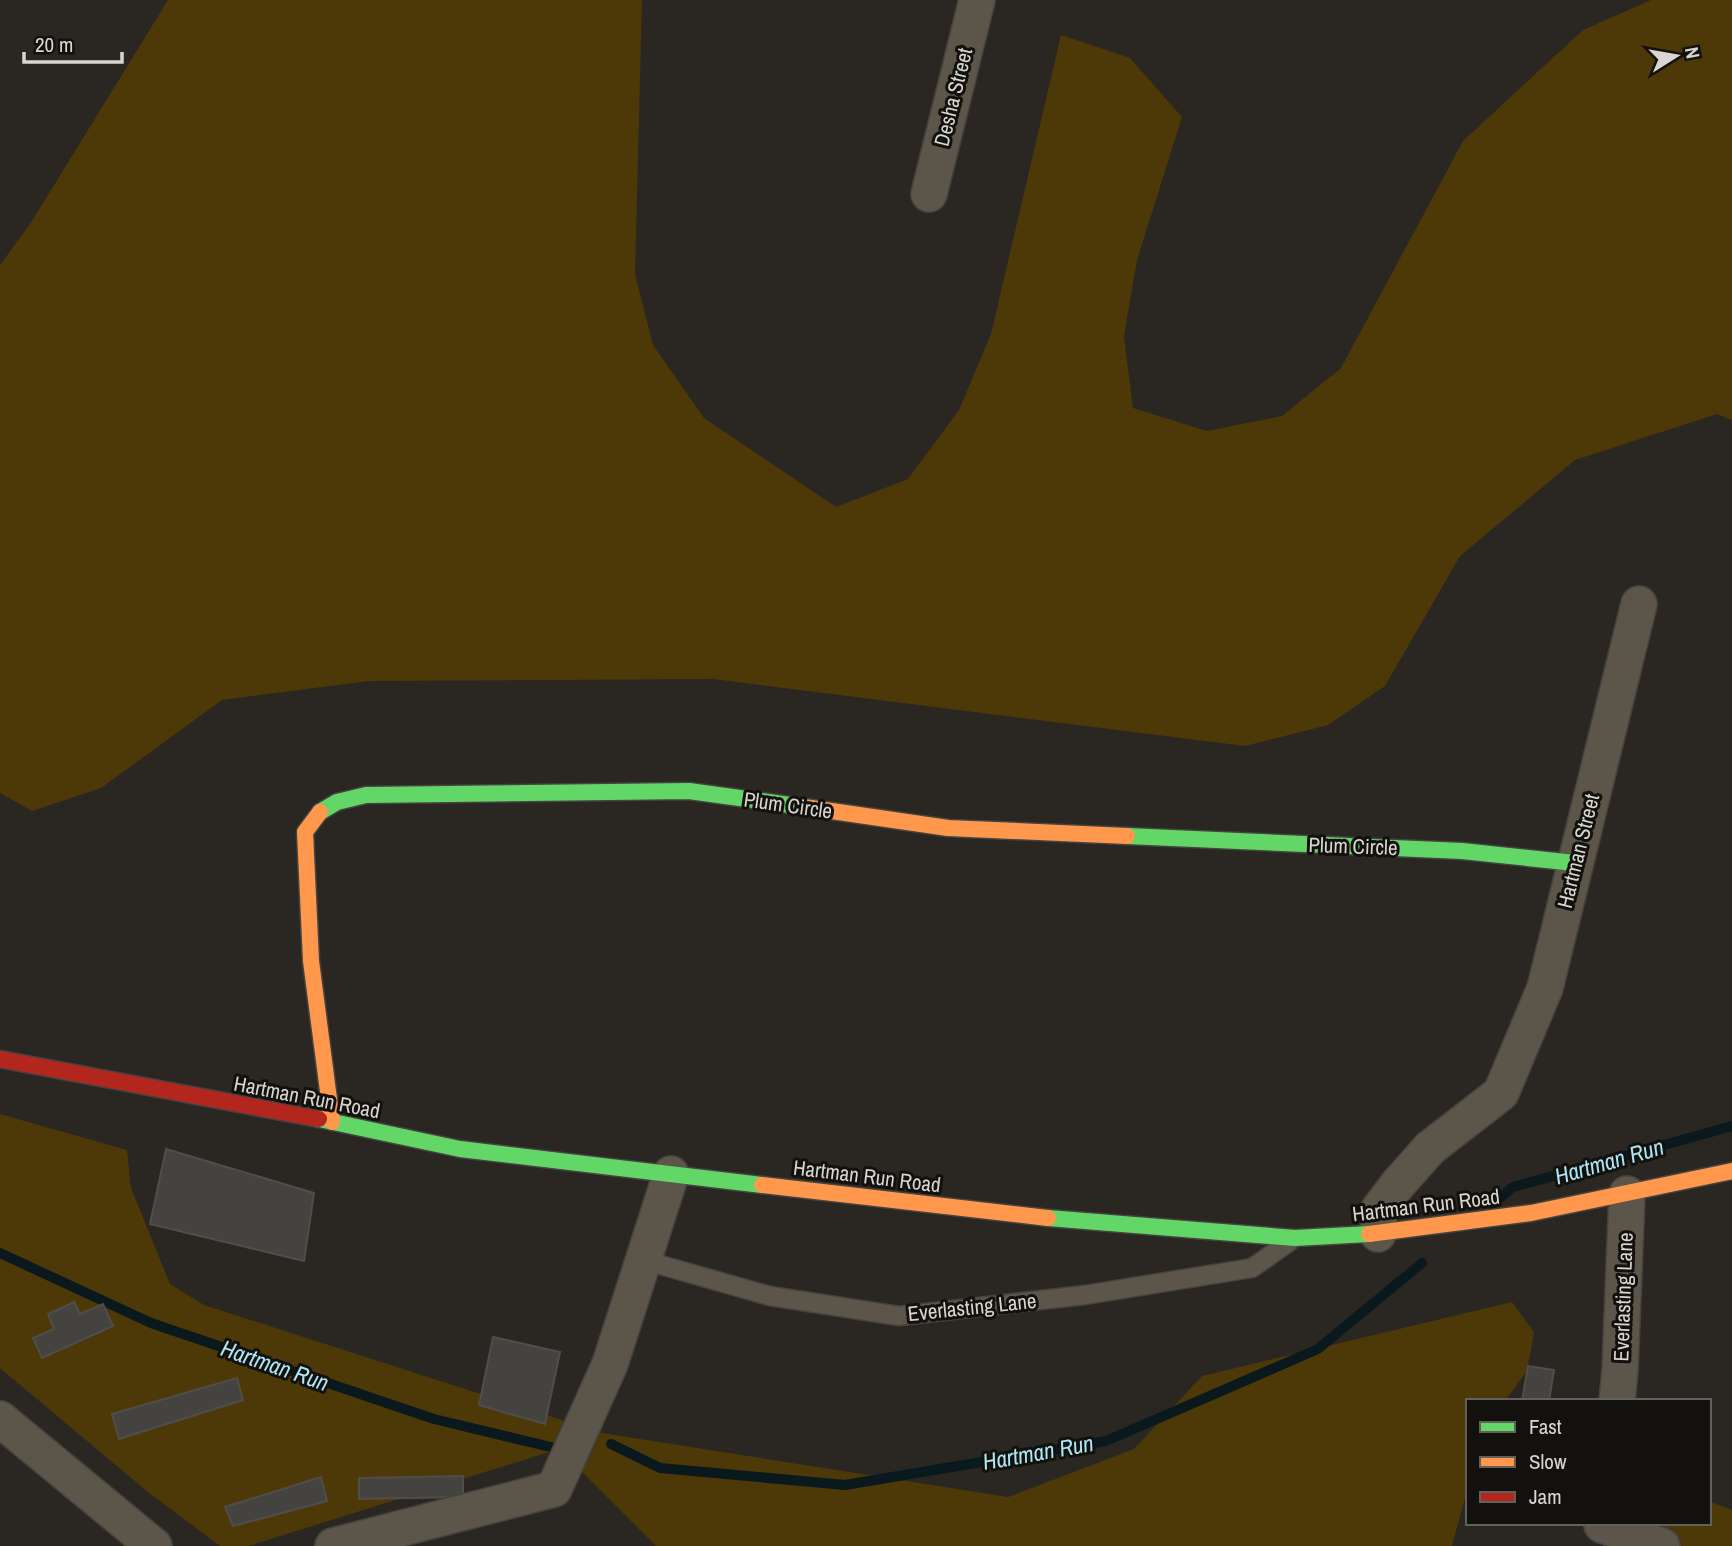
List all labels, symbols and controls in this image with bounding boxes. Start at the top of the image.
scale bar [24,21,122,65]
north arrow [1641,21,1711,91]
text: 20 m [35,30,73,59]
street label: Desha Street [927,45,979,149]
text: N [1679,45,1707,61]
street label: Plum Circle [742,784,834,826]
street label: Hartman Street [1550,791,1606,911]
street label: Plum Circle [1308,830,1398,862]
street label: Hartman Run Road [231,1069,383,1125]
water label: Hartman Run [1551,1131,1667,1191]
street label: Hartman Run Road [792,1153,942,1199]
street label: Hartman Run Road [1351,1182,1501,1228]
street label: Everlasting Lane [1606,1232,1640,1362]
street label: Everlasting Lane [906,1286,1038,1328]
water label: Hartman Run [217,1332,333,1398]
legend [1466,1399,1711,1525]
text: Fast [1529,1412,1562,1441]
water label: Hartman Run [980,1427,1096,1477]
text: Slow [1529,1447,1567,1476]
text: Jam [1529,1482,1562,1511]

